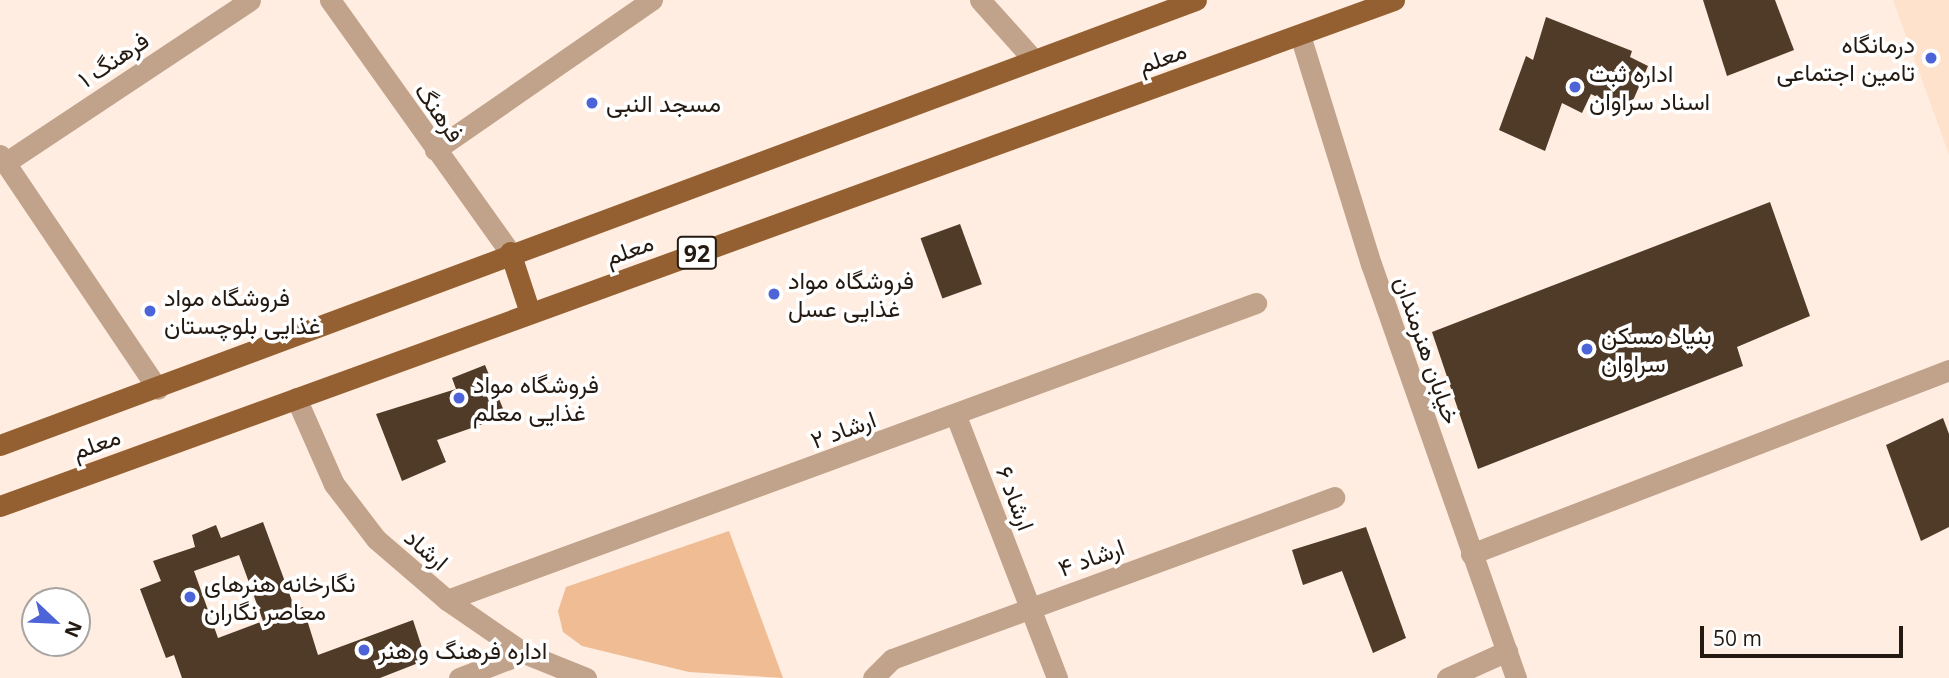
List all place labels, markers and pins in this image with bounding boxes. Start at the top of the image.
place label: درمانگاه تامین اجتماعی [1777,30,1915,86]
marker: درمانگاه تامین اجتماعی [1921,48,1941,68]
place label: اداره ثبت اسناد سراوان [1589,59,1710,115]
marker: اداره ثبت اسناد سراوان [1567,79,1583,95]
place label: مسجد النبی [606,89,721,117]
marker: مسجد النبی [584,95,600,111]
place label: فروشگاه مواد غذایی عسل [788,266,914,322]
place label: فروشگاه مواد غذایی بلوچستان [164,283,321,339]
marker: فروشگاه مواد غذایی عسل [766,286,782,302]
marker: فروشگاه مواد غذایی بلوچستان [142,303,158,319]
place label: بنیاد مسکن سراوان [1601,321,1711,377]
marker: بنیاد مسکن سراوان [1579,341,1595,357]
place label: فروشگاه مواد غذایی معلم [473,370,599,426]
marker: فروشگاه مواد غذایی معلم [451,390,467,406]
place label: نگارخانه هنرهای معاصر نگاران [204,569,356,625]
marker: نگارخانه هنرهای معاصر نگاران [182,589,198,605]
place label: اداره فرهنگ و هنر [378,636,547,664]
marker: اداره فرهنگ و هنر [356,642,372,658]

